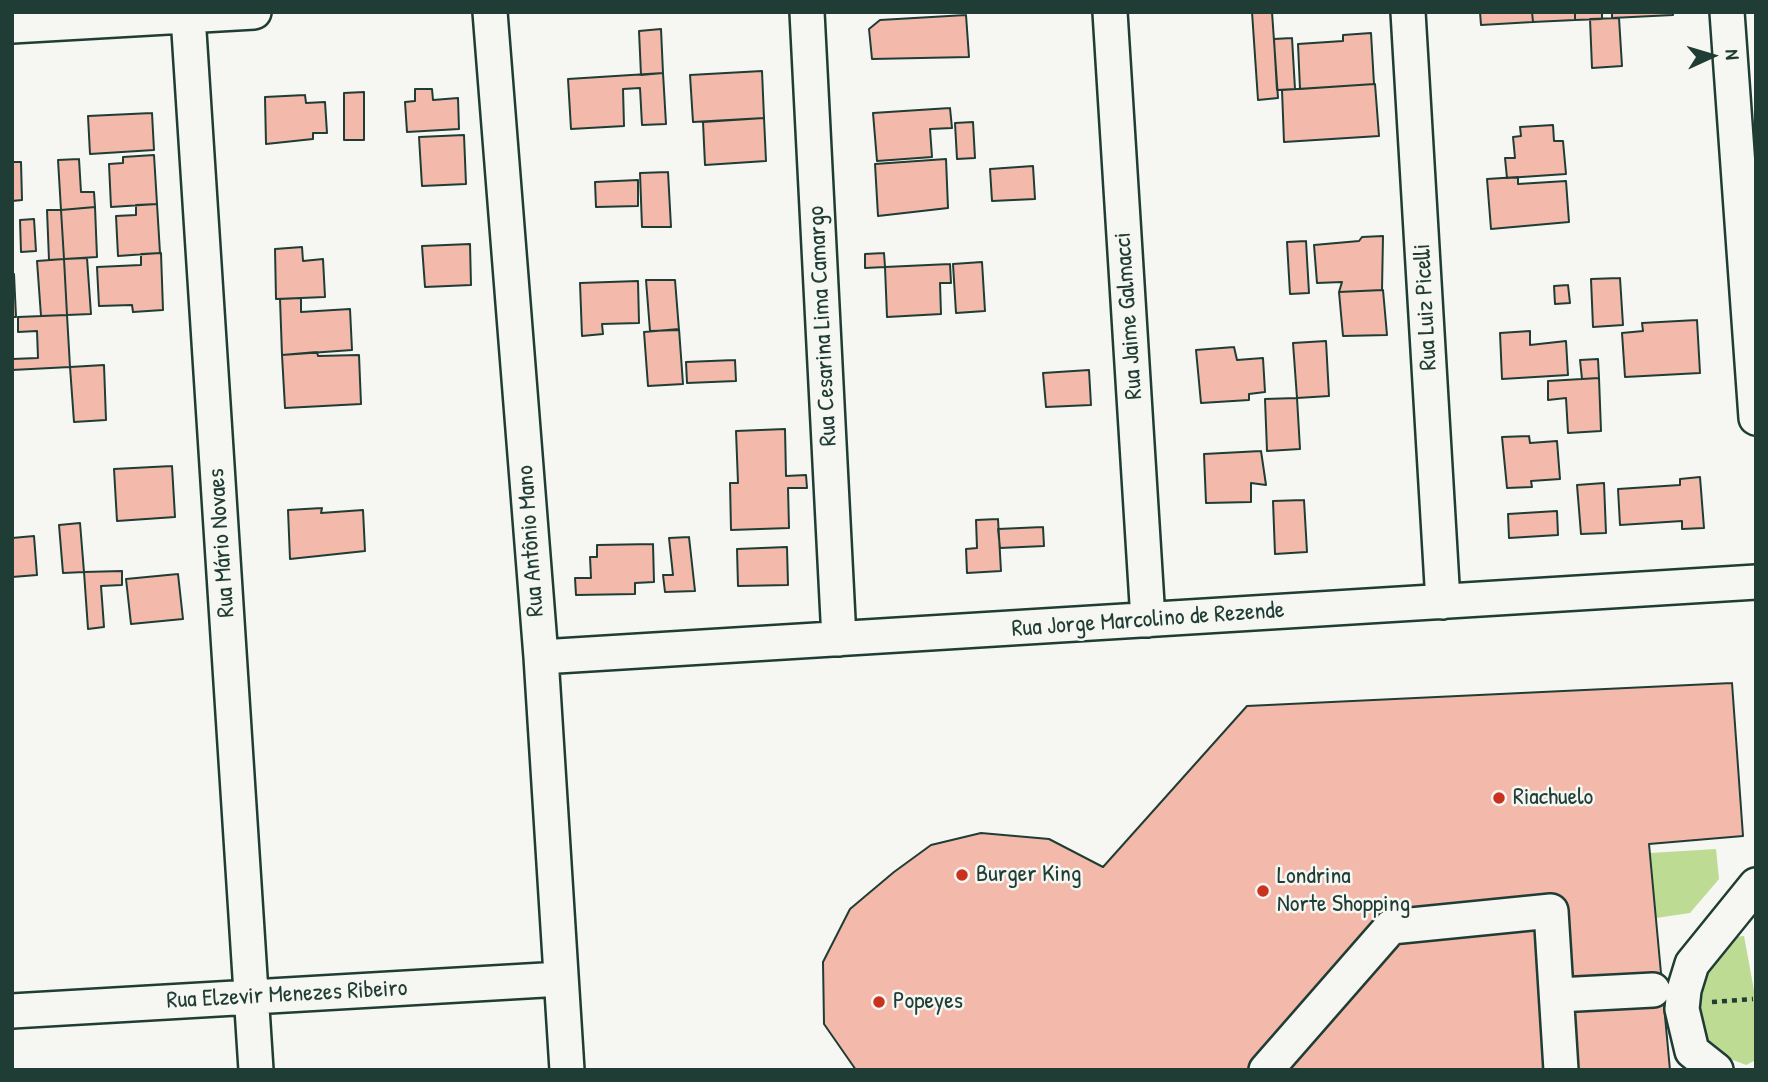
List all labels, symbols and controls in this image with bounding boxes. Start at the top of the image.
north arrow [1677,21,1747,91]
text: N [1720,49,1746,60]
street label: Rua Cesarina Lima Camargo [802,205,844,447]
street label: Rua Jaime Galmacci [1109,231,1149,401]
street label: Rua Luiz Picelli [1408,243,1444,371]
street label: Rua Antônio Mano [511,464,551,618]
street label: Rua Mário Novaes [202,468,242,618]
street label: Rua Jorge Marcolino de Rezende [1011,596,1285,644]
place label: Riachuelo [1513,784,1593,812]
marker: Riachuelo [1491,790,1507,806]
place label: Burger King [976,861,1081,889]
place label: Londrina Norte Shopping [1277,863,1410,919]
marker: Burger King [954,867,970,883]
marker: Londrina Norte Shopping [1255,883,1271,899]
street label: Rua Elzevir Menezes Ribeiro [166,974,408,1016]
place label: Popeyes [893,988,963,1016]
marker: Popeyes [871,994,887,1010]

